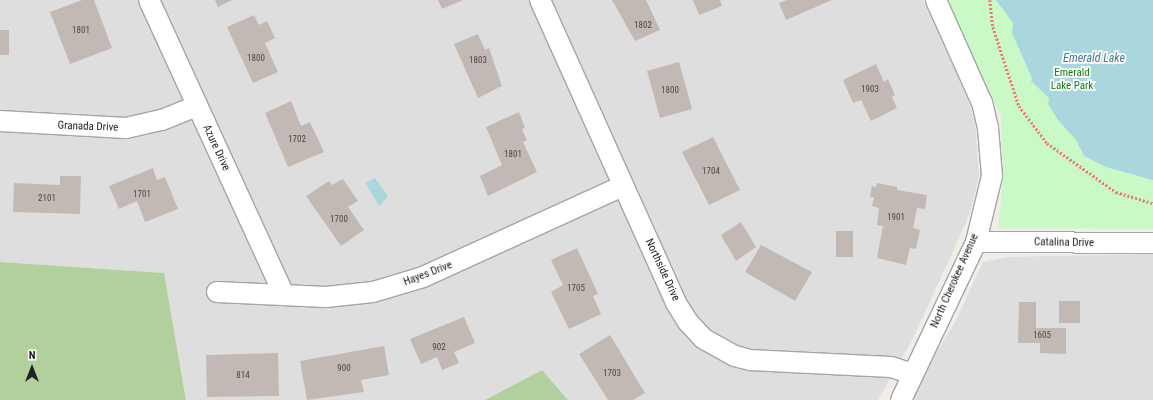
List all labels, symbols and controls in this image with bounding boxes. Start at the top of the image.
house number: 1802 [634,20,652,30]
house number: 1801 [72,25,90,35]
water label: Emerald Lake [1063,52,1125,66]
house number: 1800 [247,53,265,63]
house number: 1803 [469,55,487,65]
park label: Emerald Lake Park [1051,67,1093,93]
house number: 1903 [861,84,879,94]
house number: 1800 [661,85,679,95]
street label: Granada Drive [57,119,119,135]
street label: Azure Drive [200,123,232,173]
house number: 1702 [288,134,306,144]
house number: 1801 [504,149,522,159]
house number: 1704 [702,166,720,176]
house number: 1701 [133,189,151,199]
house number: 2101 [38,193,56,203]
house number: 1901 [887,212,905,222]
house number: 1700 [330,214,348,224]
street label: North Cherokee Avenue [928,232,982,330]
street label: Catalina Drive [1034,236,1094,250]
street label: Northside Drive [642,237,682,303]
street label: Hayes Drive [402,259,454,289]
house number: 1705 [567,283,585,293]
house number: 1605 [1033,330,1051,340]
house number: 902 [432,342,446,352]
north arrow [12,348,52,388]
text: N [29,349,35,362]
house number: 900 [337,363,351,373]
house number: 1703 [603,368,621,378]
house number: 814 [236,370,250,380]

